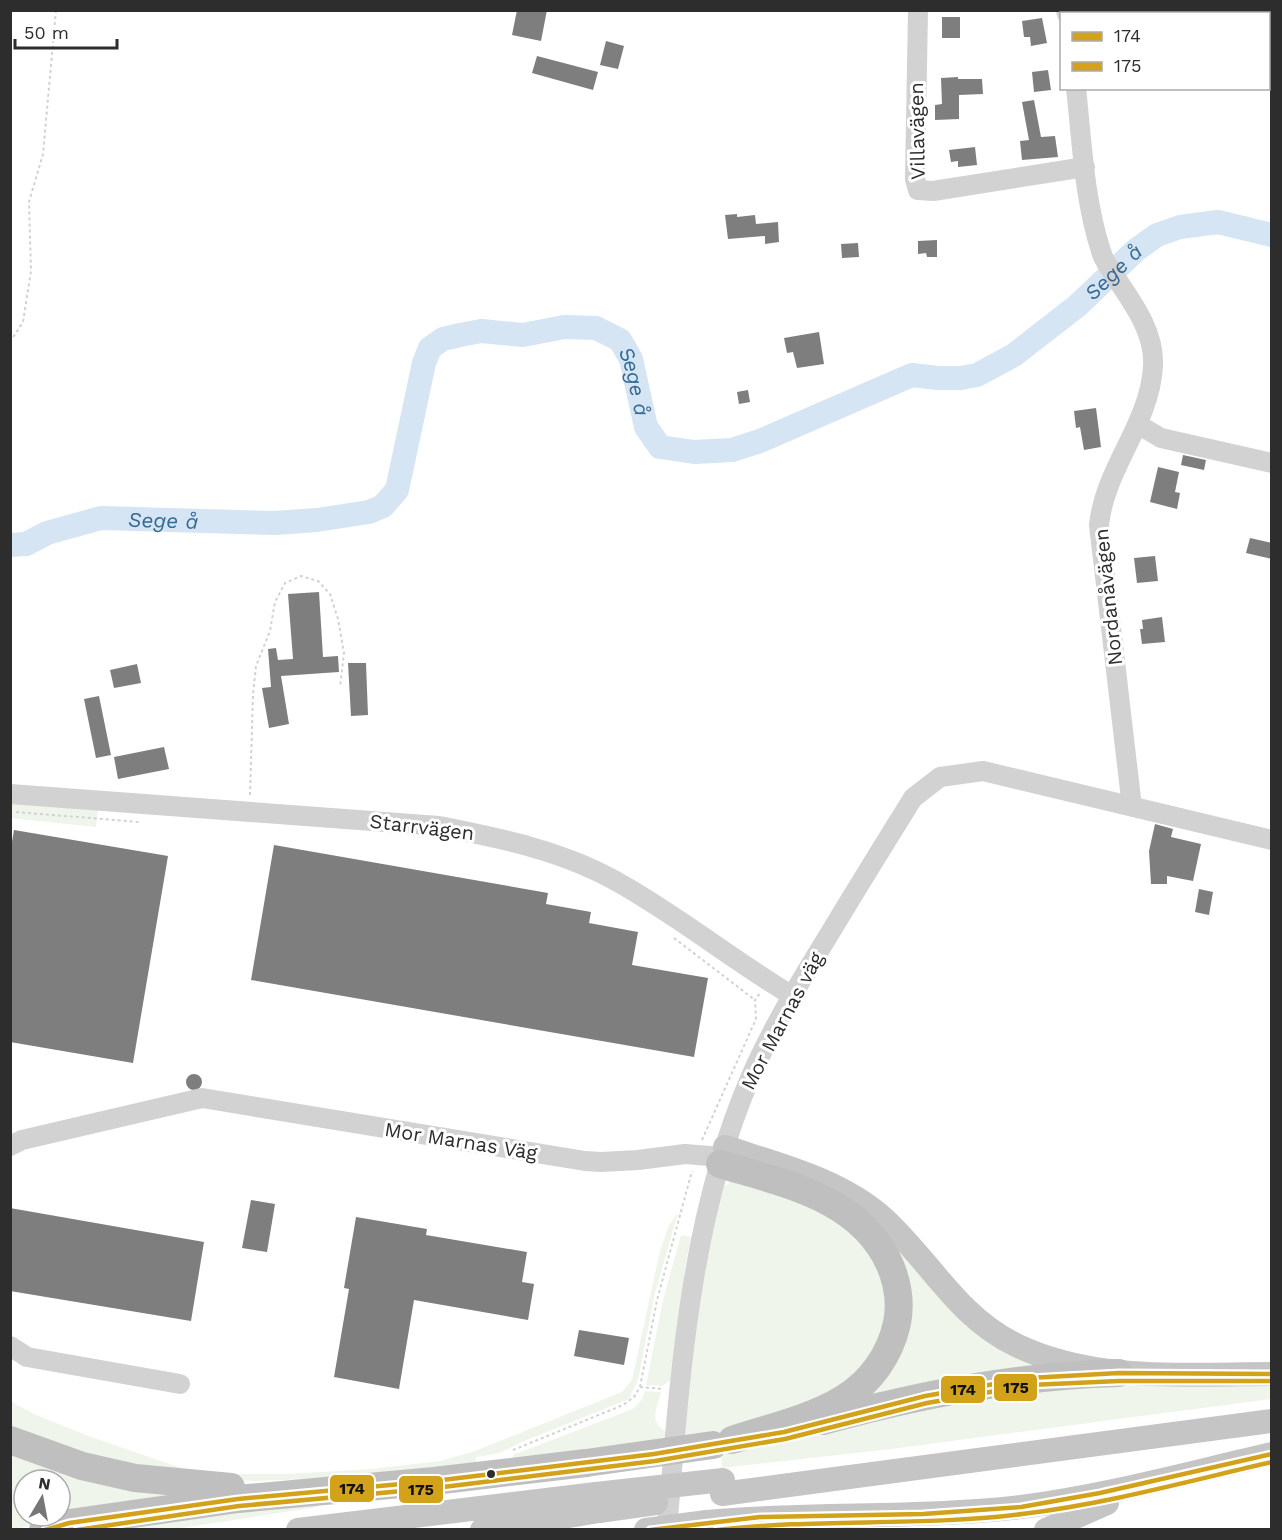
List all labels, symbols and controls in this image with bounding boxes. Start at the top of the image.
scale bar [15,12,117,50]
legend [1060,12,1270,90]
text: 50 m [24,22,69,43]
text: 174 [1114,25,1141,46]
text: 175 [1114,55,1142,76]
street label: Villavägen [904,82,930,180]
water label: Sege å [1079,239,1147,305]
water label: Sege å [614,342,656,418]
water label: Sege å [128,506,199,533]
street label: Nordanåvägen [1089,527,1127,667]
street label: Starrvägen [368,809,476,845]
street label: Mor Marnas väg [736,948,829,1094]
street label: Mor Marnas Väg [383,1117,539,1165]
line badge: 175 [993,1373,1038,1402]
line badge: 174 [940,1375,986,1404]
text: 175 [1003,1378,1029,1397]
text: 174 [950,1380,976,1399]
north arrow [12,1468,72,1528]
unlabelled marker [485,1468,497,1480]
text: N [37,1473,52,1494]
line badge: 174 [329,1474,375,1503]
line badge: 175 [398,1475,444,1504]
text: 174 [339,1479,365,1498]
text: 175 [408,1480,434,1499]

